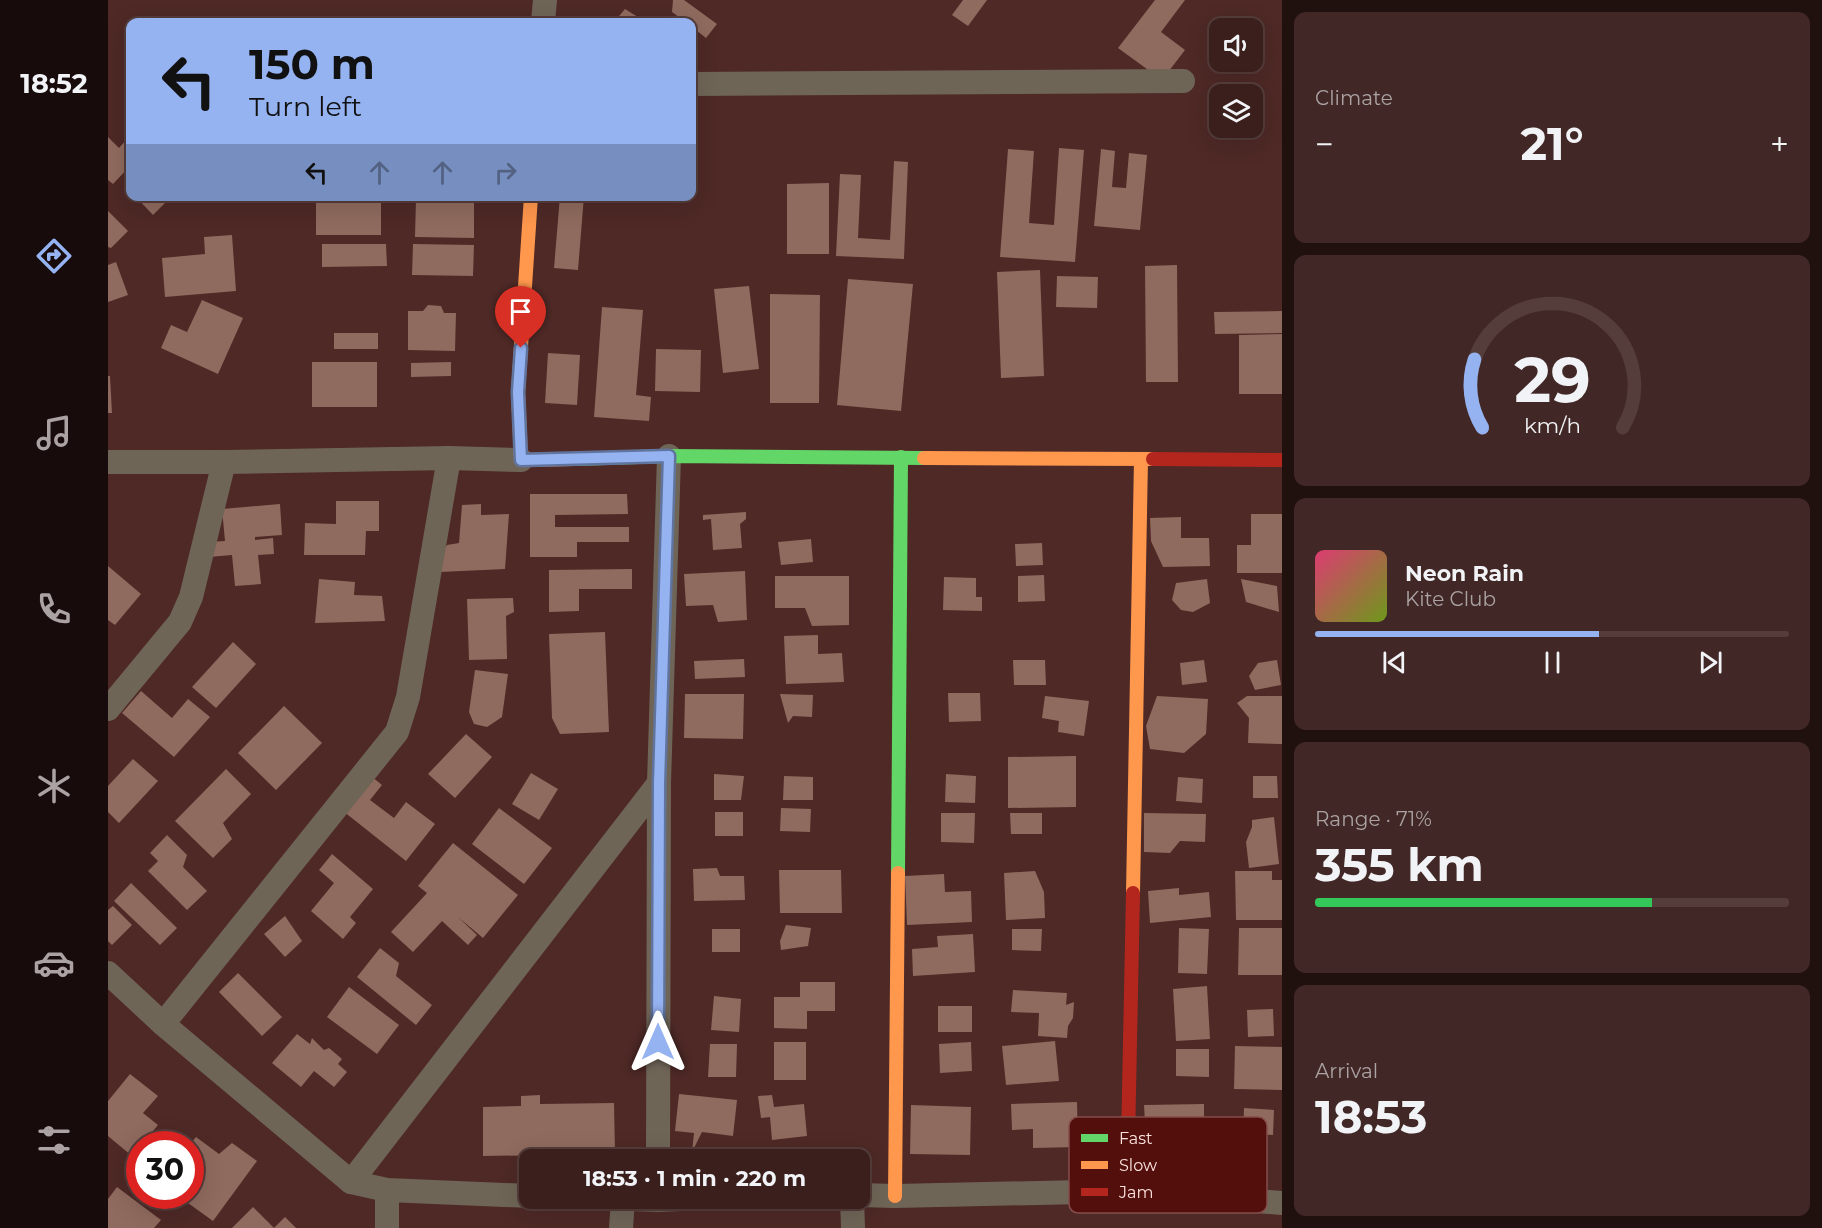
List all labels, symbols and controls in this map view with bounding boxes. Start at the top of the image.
map controls [1209,18,1263,138]
button: sound [1209,18,1263,72]
text: 150 m [249,38,375,90]
icon: left [150,42,228,120]
text: 18:52 [20,67,88,100]
button: layers [1209,84,1263,138]
text: Climate [1315,86,1393,110]
text: Turn left [249,90,362,123]
text: 21° [1520,116,1584,171]
text: − [1315,124,1334,164]
text: + [1770,124,1789,164]
icon: left [300,156,333,189]
icon: ahead [363,156,396,189]
icon: ahead [426,156,459,189]
icon: right [489,156,522,189]
icon: directions [33,235,75,277]
pin [495,286,546,348]
icon: arrive [504,295,537,328]
text: 29 [1514,342,1590,418]
icon: music [33,412,75,454]
text: km/h [1523,412,1581,438]
text: Neon Rain [1405,560,1524,587]
text: Kite Club [1405,587,1496,611]
icon: phone [33,588,75,630]
icon: previous [1378,646,1411,679]
icon: pause [1536,646,1569,679]
icon: next [1694,646,1727,679]
icon: climate [33,765,75,807]
text: Range · 71% [1315,807,1432,831]
text: 355 km [1315,837,1484,892]
icon: car [33,942,75,984]
position arrow [626,1010,690,1074]
text: Arrival [1315,1059,1378,1083]
text: 18:53 [1315,1089,1427,1144]
legend [1069,1117,1267,1213]
icon: filters [33,1119,75,1161]
text: Fast [1119,1129,1153,1148]
speed limit sign: 30 [126,1131,204,1209]
text: Slow [1119,1156,1157,1175]
text: 18:53 · 1 min · 220 m [583,1165,806,1192]
text: Jam [1118,1183,1153,1202]

